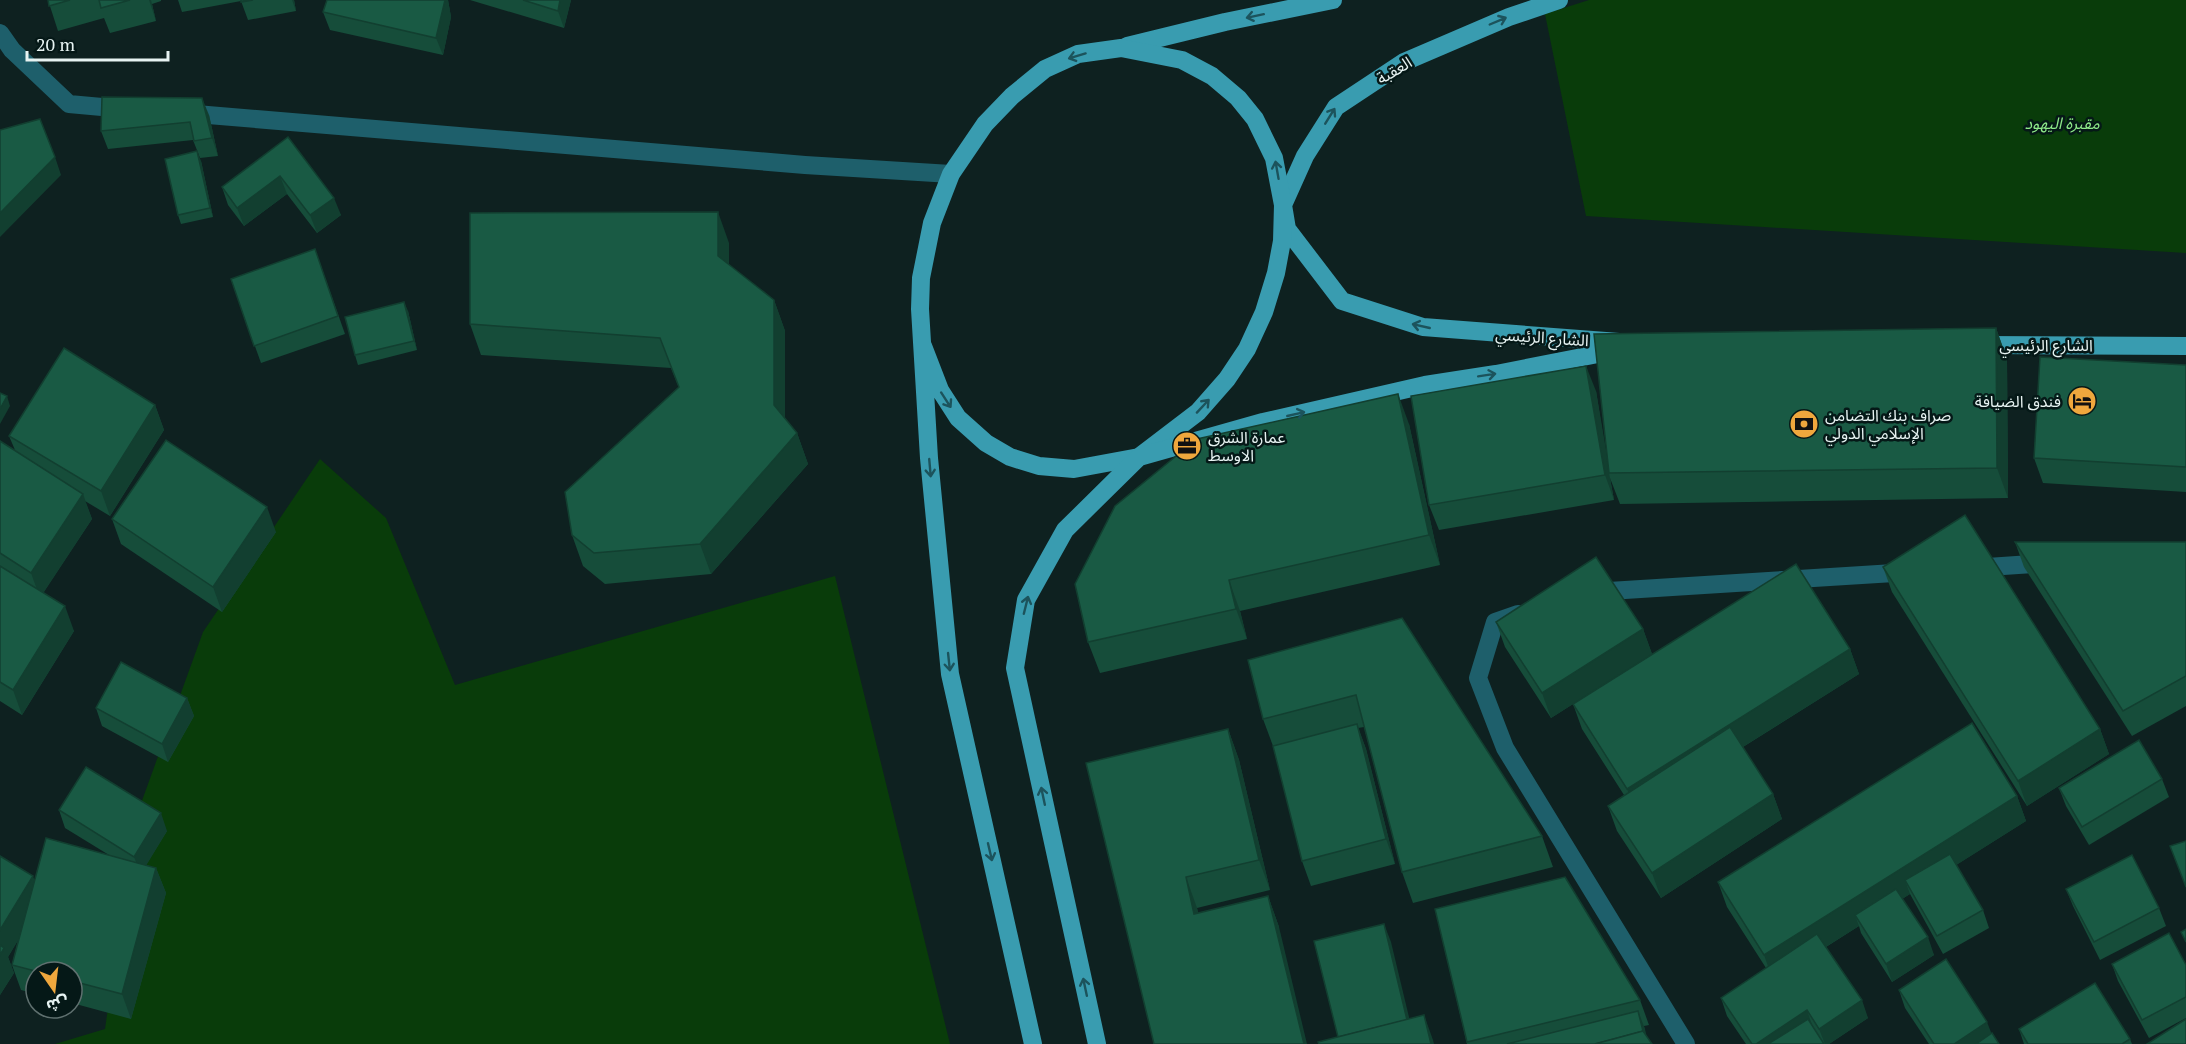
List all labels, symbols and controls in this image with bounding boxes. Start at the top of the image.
one-way arrow [1246,11,1266,22]
one-way arrow [1489,15,1507,27]
scale bar [27,24,168,62]
text: 20 m [36,32,76,56]
one-way arrow [1068,51,1087,62]
street label: العقبة [1372,51,1416,89]
one-way arrow [1325,108,1337,125]
park label: مقبرة اليهود [2024,112,2100,134]
one-way arrow [1271,161,1282,181]
one-way arrow [1411,319,1430,331]
street label: الشارع الرئيسي [1494,323,1589,353]
street label: الشارع الرئيسي [1999,334,2093,358]
one-way arrow [1477,370,1497,381]
hotel icon: فندق الضيافة [2066,385,2098,417]
place label: فندق الضيافة [1975,390,2061,412]
one-way arrow [941,391,953,408]
one-way arrow [1195,399,1210,414]
place label: صراف بنك التضامن الإسلامي الدولي [1825,404,1951,446]
one-way arrow [1286,408,1305,419]
bank icon: صراف بنك التضامن الإسلامي الدولي [1788,408,1820,440]
place label: عمارة الشرق الاوسط [1208,426,1285,466]
office icon: عمارة الشرق الاوسط [1171,430,1203,462]
one-way arrow [925,457,936,477]
one-way arrow [1021,596,1033,615]
one-way arrow [944,651,955,671]
one-way arrow [1037,787,1048,807]
one-way arrow [985,842,996,861]
north arrow [24,960,84,1020]
one-way arrow [1079,978,1090,997]
text: ش [44,991,71,1018]

